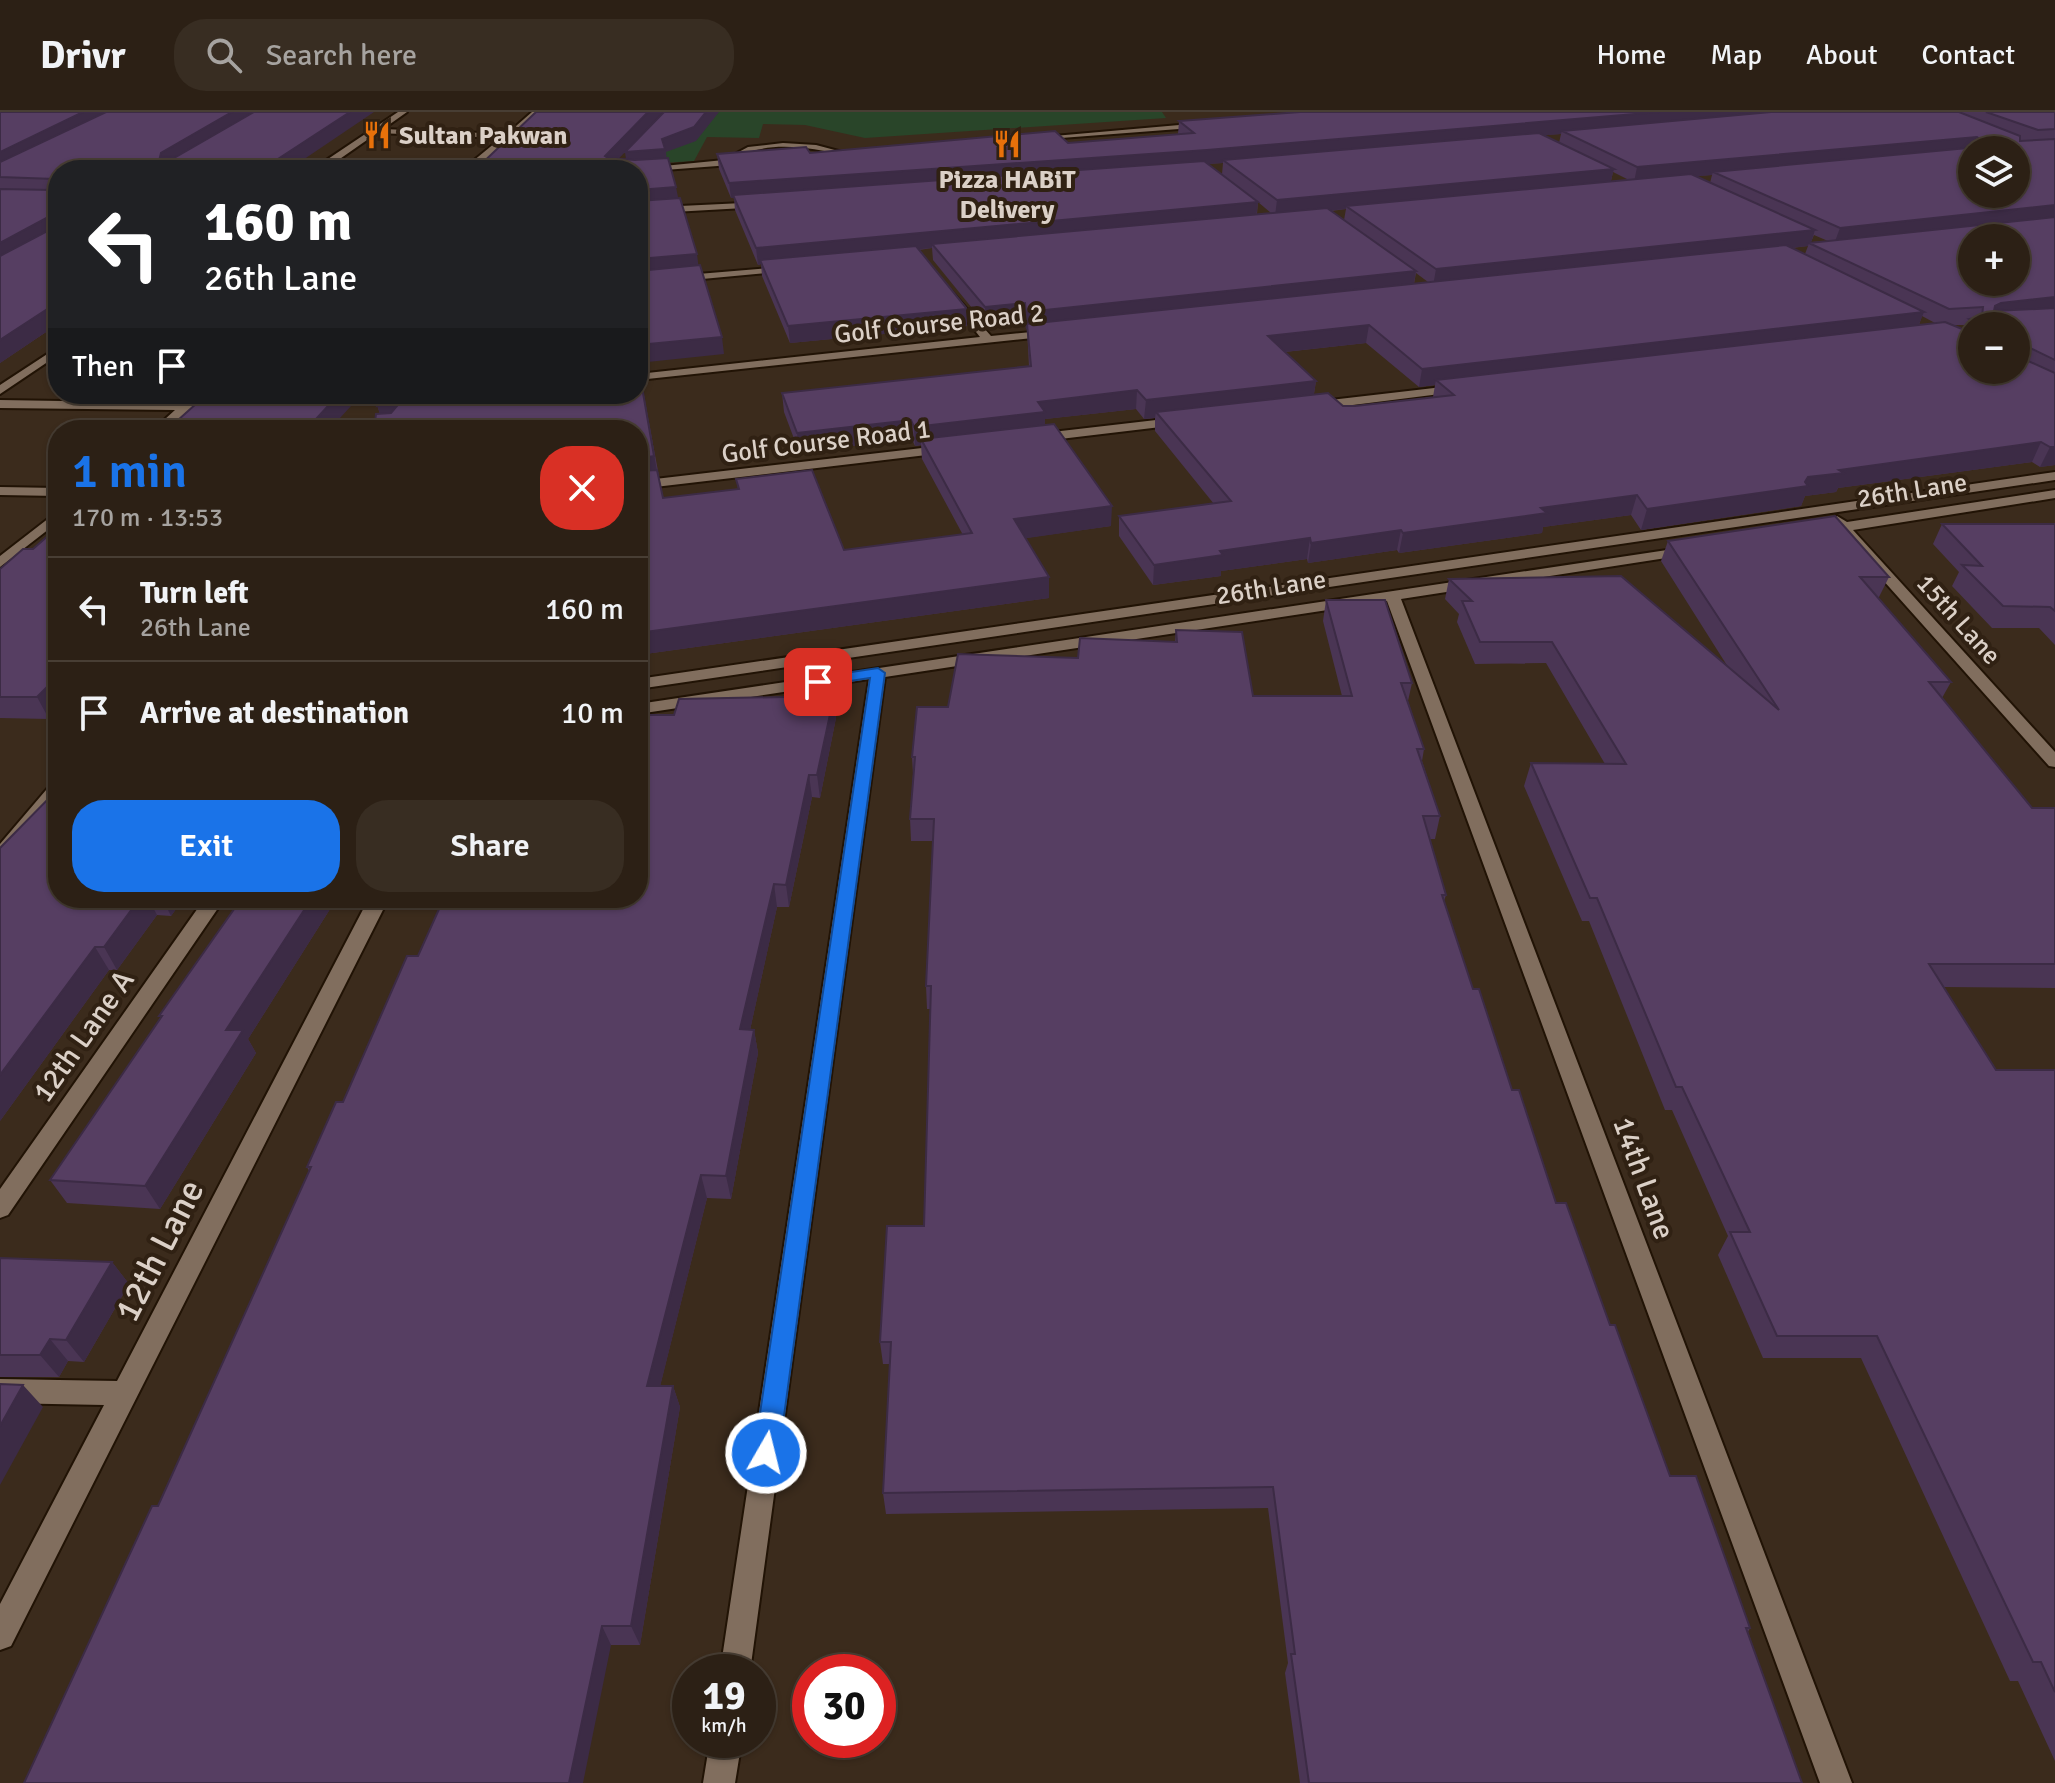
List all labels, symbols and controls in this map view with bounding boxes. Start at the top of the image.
search box [174,19,734,91]
text: Drivr [40,32,126,79]
icon: search [202,33,246,77]
text: Search here [266,37,417,74]
text: Home [1597,38,1666,72]
text: Map [1710,38,1762,72]
text: About [1806,38,1878,72]
text: Contact [1922,38,2015,72]
restaurant icon: Sultan Pakwan [362,120,392,150]
place label: Sultan Pakwan [399,120,567,152]
restaurant icon: Pizza HABiT Delivery [992,129,1022,159]
map controls [1958,136,2030,384]
button: layers [1958,136,2030,208]
place label: Pizza HABiT Delivery [939,164,1076,226]
text: 160 m [204,187,352,256]
icon: left [72,192,176,296]
button: + [1958,224,2030,296]
text: 26th Lane [204,256,357,301]
street label: Golf Course Road 2 [833,297,1045,351]
button: − [1958,312,2030,384]
icon: arrive [150,344,194,388]
text: Then [72,348,134,385]
street label: Golf Course Road 1 [720,413,933,471]
text: 1 min [72,442,187,501]
button: close [540,446,624,530]
street label: 26th Lane [1855,467,1969,515]
text: 170 m · 13:53 [72,502,223,534]
street label: 26th Lane [1214,564,1328,612]
street label: 15th Lane [1909,568,2007,672]
text: Turn left [140,575,249,612]
icon: left [72,587,116,631]
text: 160 m [545,591,624,628]
text: 26th Lane [140,612,251,644]
pin [784,648,852,716]
icon: arrive [796,660,840,704]
icon: arrive [72,691,116,735]
text: Arrive at destination [140,695,409,732]
text: 10 m [561,695,624,732]
button: Exit [72,800,340,892]
button: Share [356,800,624,892]
street label: 12th Lane A [24,963,142,1109]
street label: 14th Lane [1604,1112,1683,1245]
street label: 12th Lane [104,1172,214,1329]
position arrow [724,1411,808,1495]
speed limit sign: 30 [792,1654,896,1758]
text: 19 [702,1671,746,1721]
text: km/h [701,1713,747,1738]

